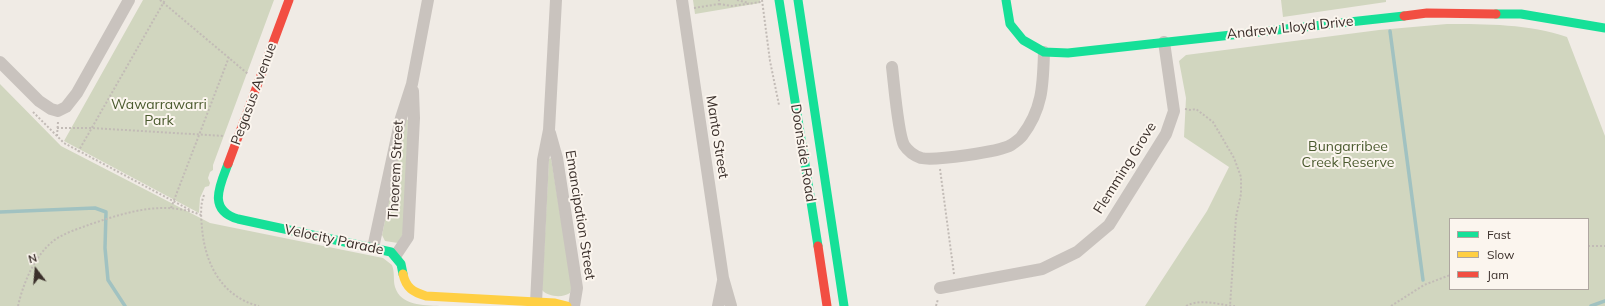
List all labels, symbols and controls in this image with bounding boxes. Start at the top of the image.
street label: Andrew Lloyd Drive [1226,13,1354,43]
street label: Pegasus Avenue [228,41,280,147]
street label: Manto Street [702,94,732,180]
park label: Wawarrawarri Park [111,97,207,130]
street label: Doonside Road [787,103,819,203]
street label: Flemming Grove [1090,119,1160,217]
street label: Theorem Street [385,120,407,220]
park label: Bungarribee Creek Reserve [1302,139,1394,172]
street label: Emancipation Street [561,149,599,281]
legend [1449,218,1589,290]
street label: Velocity Parade [283,221,385,259]
text: Fast [1487,227,1511,242]
text: Slow [1487,247,1515,262]
north arrow [16,250,56,290]
text: N [27,251,39,266]
text: Jam [1487,267,1509,282]

